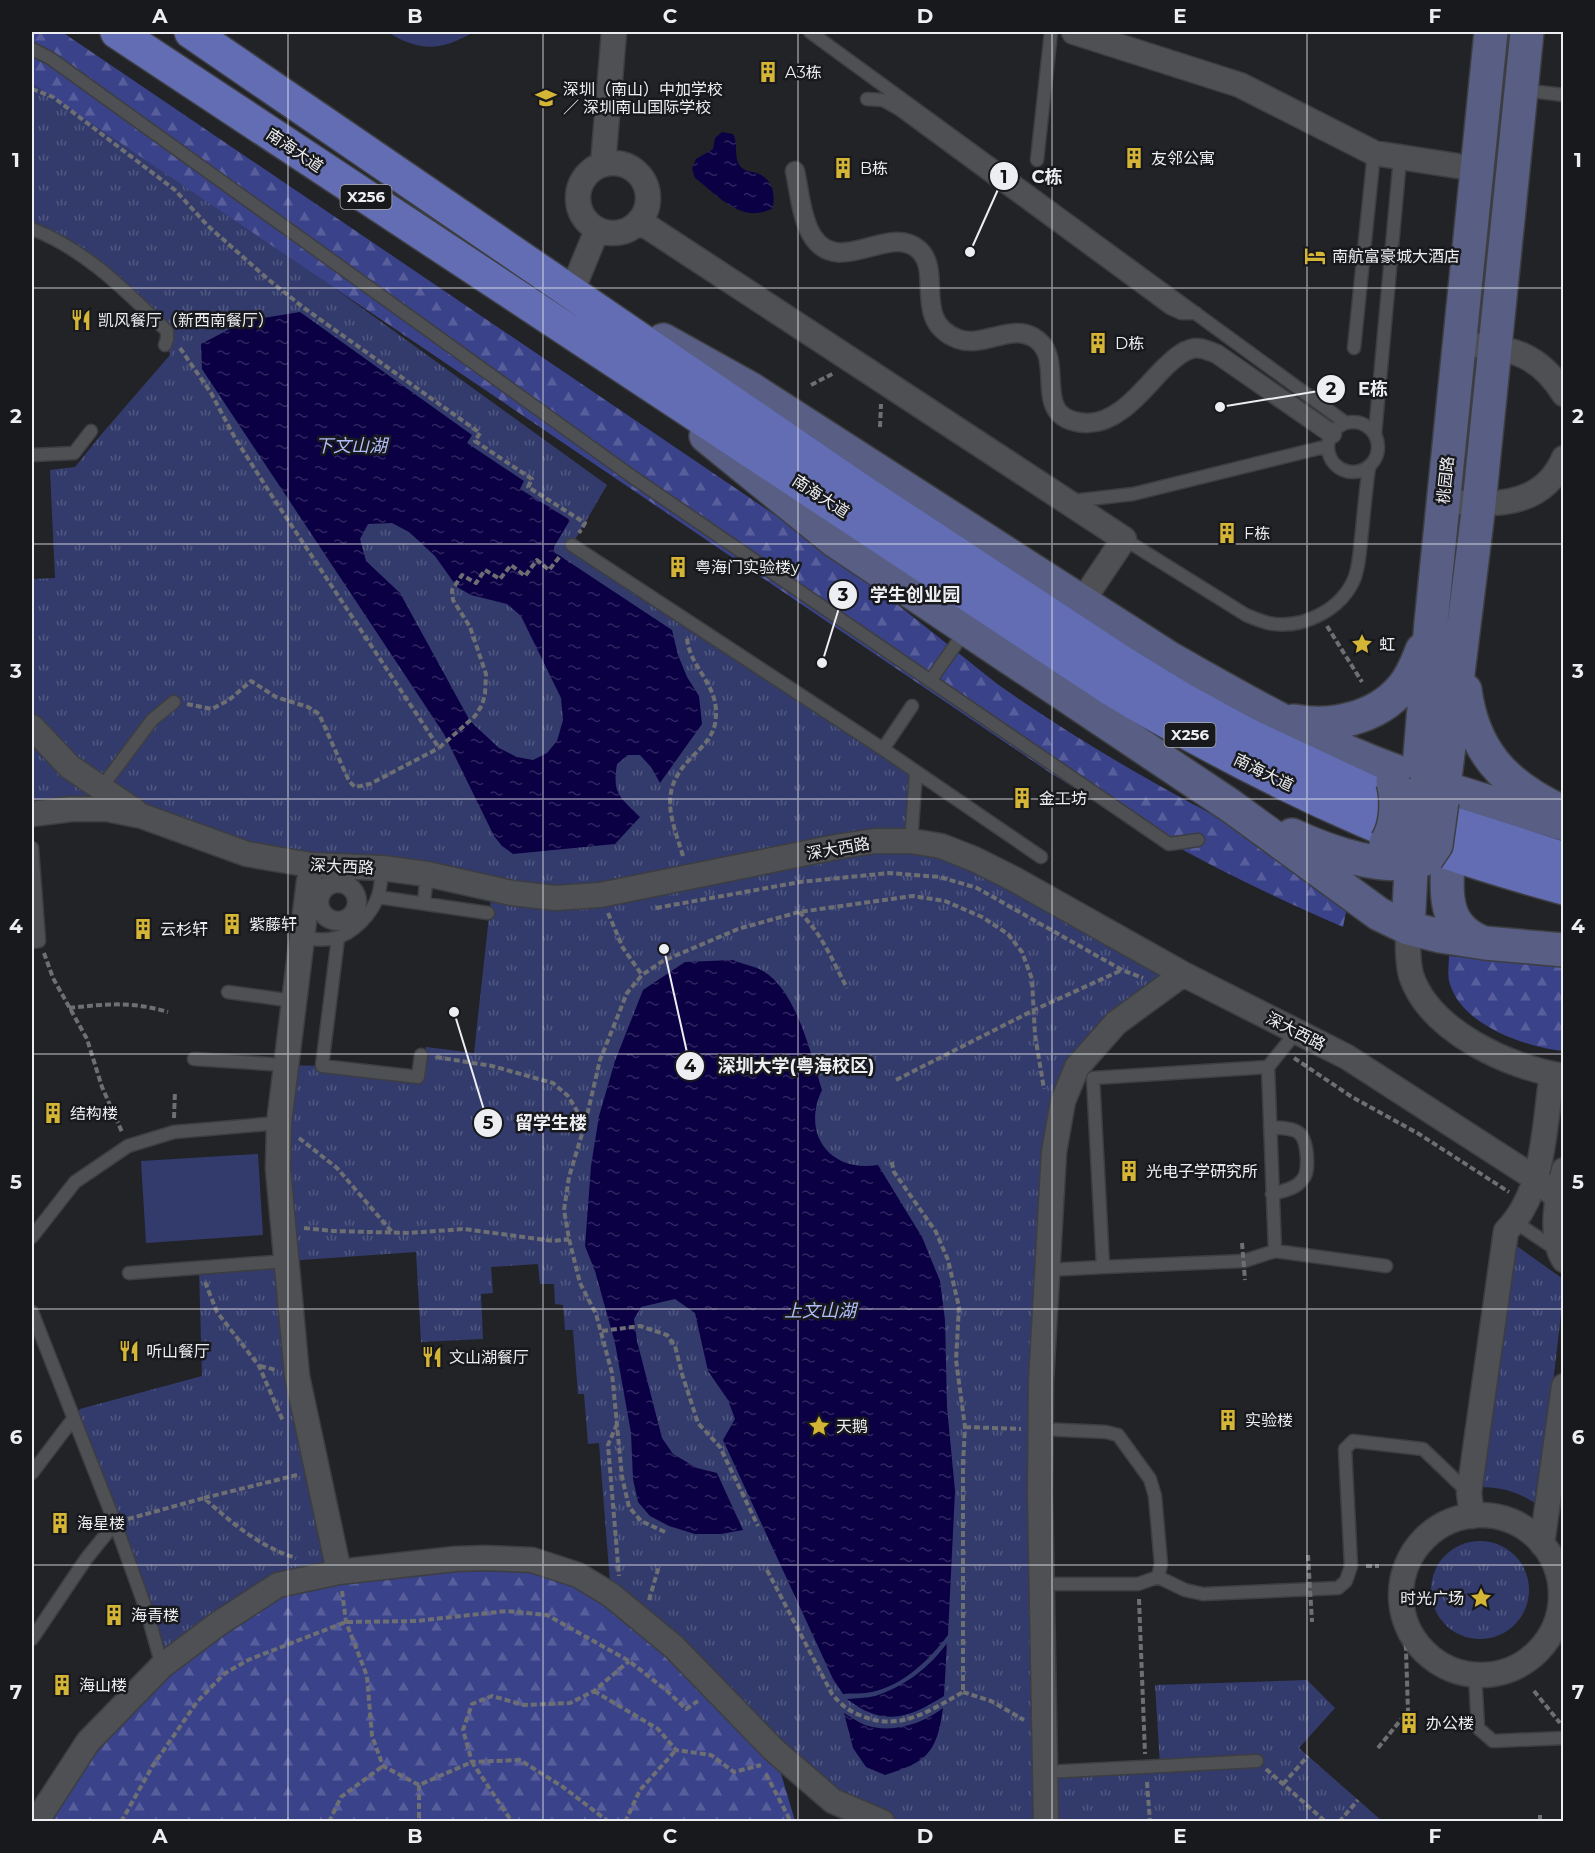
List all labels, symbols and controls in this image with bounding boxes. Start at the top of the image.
text: A [151,4,168,28]
text: B [407,4,423,28]
text: C [663,4,678,28]
text: D [917,4,933,28]
text: E [1173,4,1187,28]
text: F [1429,4,1442,28]
building icon: A3栋 [756,60,780,84]
place label: A3栋 [785,63,822,82]
place label: 深圳（南山）中加学校 ／ 深圳南山国际学校 [563,80,723,117]
school or university icon: 深圳（南山）中加学校 ／ 深圳南山国际学校 [534,86,558,110]
street label: 南海大道 [263,125,327,176]
building icon: 友邻公寓 [1122,146,1146,170]
text: 1 [12,148,20,172]
text: 1 [1574,148,1582,172]
place label: 友邻公寓 [1151,149,1215,168]
building icon: B栋 [831,156,855,180]
callout: C栋 [989,158,1074,194]
place label: B栋 [860,159,888,178]
text: 1 [1000,166,1008,188]
text: C栋 [1031,166,1063,188]
road number: X256 [340,185,392,209]
hotel icon: 南航富豪城大酒店 [1303,244,1327,268]
place label: 南航富豪城大酒店 [1332,247,1460,266]
restaurant icon: 凯风餐厅（新西南餐厅） [69,308,93,332]
place label: 凯风餐厅（新西南餐厅） [98,311,274,330]
building icon: D栋 [1086,331,1110,355]
place label: D栋 [1115,334,1144,353]
callout: E栋 [1316,371,1400,407]
text: 2 [1326,378,1337,400]
text: E栋 [1358,378,1388,400]
text: 2 [10,404,22,428]
text: 2 [1572,404,1584,428]
water label: 下文山湖 [315,435,390,457]
street label: 桃园路 [1434,455,1457,505]
street label: 南海大道 [789,471,853,522]
building icon: F栋 [1215,521,1239,545]
place label: F栋 [1244,524,1270,543]
building icon: 粤海门实验楼y [666,555,690,579]
place label: 粤海门实验楼y [695,558,800,577]
callout: 学生创业园 [828,577,972,613]
text: 3 [837,584,849,606]
text: 学生创业园 [870,584,960,606]
place icon: 虹 [1350,632,1374,656]
place label: 虹 [1379,635,1395,654]
text: 3 [9,659,22,683]
text: 3 [1571,659,1584,683]
road number: X256 [1164,723,1216,747]
street label: 南海大道 [1231,750,1297,795]
building icon: 金工坊 [1010,786,1034,810]
place label: 金工坊 [1039,789,1087,808]
street label: 深大西路 [805,834,871,863]
street label: 深大西路 [310,855,374,878]
building icon: 紫藤轩 [220,912,244,936]
text: 4 [9,914,23,938]
text: 4 [1571,914,1585,938]
place label: 紫藤轩 [249,915,297,934]
building icon: 云杉轩 [131,917,155,941]
place label: 云杉轩 [160,920,208,939]
street label: 深大西路 [1263,1008,1329,1054]
callout: 深圳大学(粤海校区) [675,1048,886,1084]
text: 4 [684,1055,697,1077]
text: 深圳大学(粤海校区) [718,1055,874,1077]
building icon: 结构楼 [41,1101,65,1125]
place label: 结构楼 [70,1104,118,1123]
callout: 留学生楼 [473,1105,599,1141]
text: 5 [483,1112,494,1134]
text: 留学生楼 [515,1112,587,1134]
building icon: 光电子学研究所 [1117,1159,1141,1183]
place label: 光电子学研究所 [1146,1162,1258,1181]
text: 5 [10,1170,22,1194]
text: 5 [1572,1170,1584,1194]
water label: 上文山湖 [784,1300,859,1322]
restaurant icon: 听山餐厅 [117,1339,141,1363]
place label: 听山餐厅 [146,1342,210,1361]
restaurant icon: 文山湖餐厅 [420,1345,444,1369]
place label: 文山湖餐厅 [449,1348,529,1367]
building icon: 实验楼 [1216,1408,1240,1432]
place label: 实验楼 [1245,1411,1293,1430]
place icon: 天鹅 [807,1414,831,1438]
place label: 天鹅 [836,1417,868,1436]
text: 6 [10,1425,23,1449]
text: 6 [1572,1425,1585,1449]
building icon: 海星楼 [48,1511,72,1535]
place label: 海星楼 [77,1514,125,1533]
place icon: 时光广场 [1469,1586,1493,1610]
place label: 时光广场 [1400,1589,1464,1608]
building icon: 海青楼 [102,1603,126,1627]
place label: 海青楼 [131,1606,179,1625]
building icon: 海山楼 [50,1673,74,1697]
place label: 海山楼 [79,1676,127,1695]
text: 7 [10,1680,22,1704]
text: 7 [1572,1680,1584,1704]
building icon: 办公楼 [1397,1711,1421,1735]
place label: 办公楼 [1426,1714,1474,1733]
text: A [151,1824,168,1848]
text: B [407,1824,423,1848]
text: C [663,1824,678,1848]
text: D [917,1824,933,1848]
text: E [1173,1824,1187,1848]
text: F [1429,1824,1442,1848]

